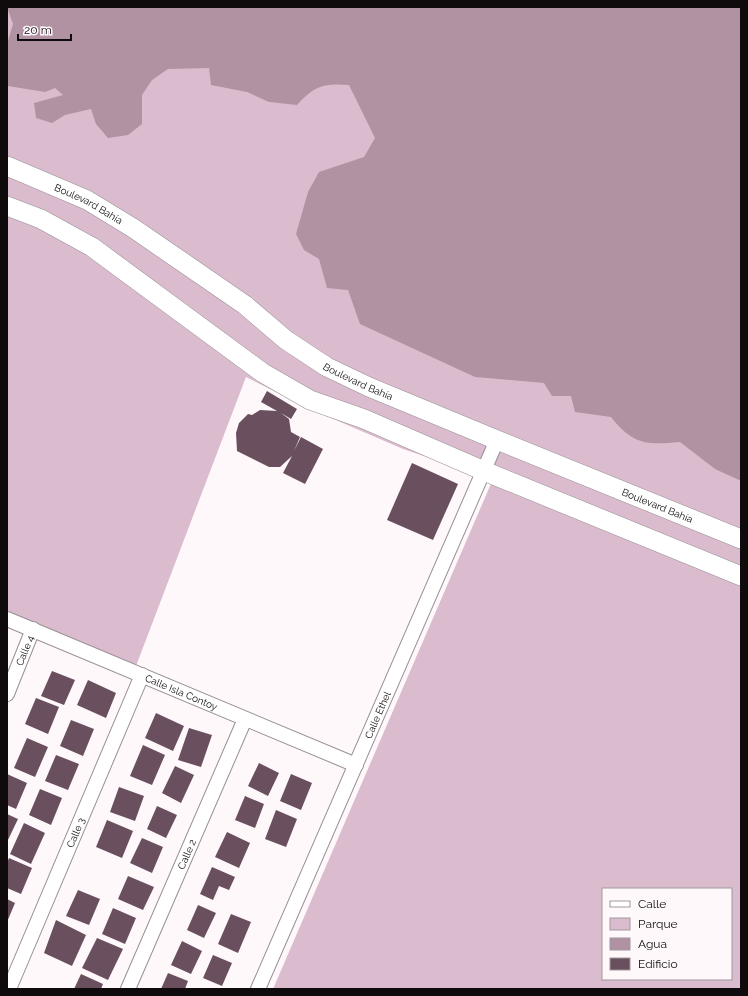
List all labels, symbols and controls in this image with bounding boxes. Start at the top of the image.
scale bar [18,16,71,42]
text: 20 m [24,23,52,37]
street label: Boulevard Bahía [53,181,125,226]
street label: Boulevard Bahía [321,361,395,402]
street label: Boulevard Bahía [620,486,695,524]
street label: Calle 4 [13,633,36,667]
street label: Calle Isla Contoy [144,672,220,712]
street label: Calle Ethel [362,689,392,740]
street label: Calle 3 [64,816,87,849]
street label: Calle 2 [175,838,198,871]
legend [602,888,732,980]
text: Calle [638,897,666,911]
text: Parque [638,917,678,931]
text: Agua [638,937,667,951]
text: Edificio [638,957,678,971]

